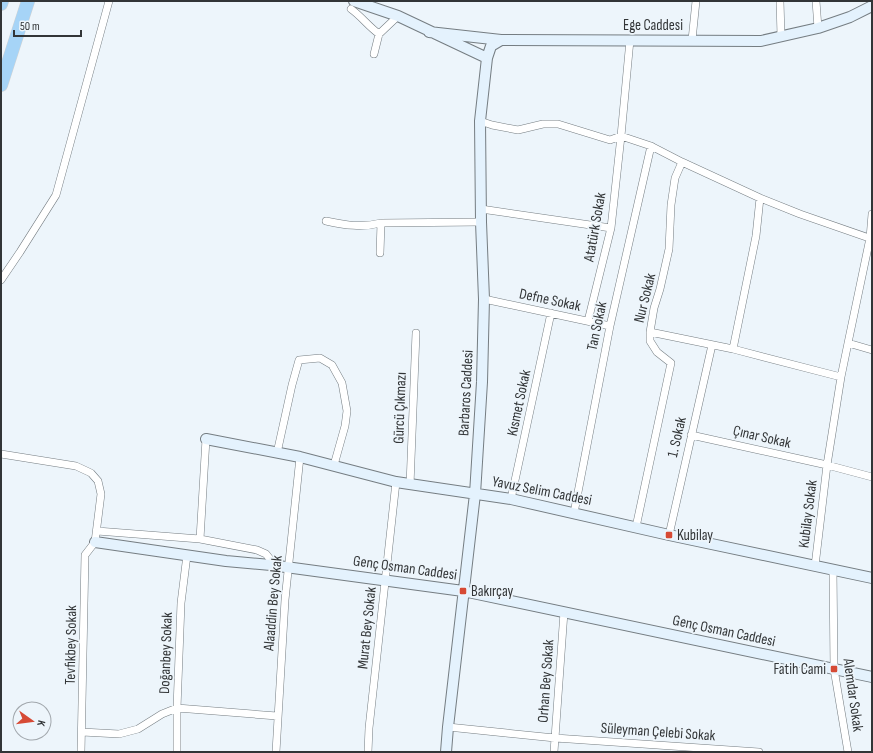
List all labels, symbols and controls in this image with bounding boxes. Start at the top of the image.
scale bar [14,12,81,38]
street label: Ege Caddesi [623,16,683,35]
text: 50 m [20,19,40,34]
street label: Atatürk Sokak [579,191,610,264]
street label: Nur Sokak [630,271,660,325]
street label: Defne Sokak [517,284,583,316]
street label: Tan Sokak [583,300,612,352]
street label: Barbaros Caddesi [454,349,478,437]
street label: Kısmet Sokak [503,368,535,438]
street label: Gürcü Çıkmazı [389,372,411,444]
street label: 1. Sokak [663,415,691,459]
street label: Çınar Sokak [731,421,793,453]
street label: Yavuz Selim Caddesi [491,472,594,510]
street label: Kubilay Sokak [794,479,822,549]
place label: Kubilay [677,526,713,545]
marker: Kubilay [664,530,674,540]
street label: Genç Osman Caddesi [352,551,458,585]
street label: Alaaddin Bey Sokak [259,554,287,653]
place label: Bakırçay [471,582,514,601]
street label: Murat Bey Sokak [353,586,381,670]
marker: Bakırçay [458,586,468,596]
street label: Tevfikbey Sokak [61,605,81,685]
street label: Genç Osman Caddesi [671,611,777,651]
street label: Doğanbey Sokak [155,612,177,694]
street label: Orhan Bey Sokak [534,638,558,723]
street label: Alemdar Sokak [838,656,868,733]
place label: Fatih Cami [773,660,826,679]
marker: Fatih Cami [829,664,839,674]
north arrow [12,701,52,741]
text: K [34,719,48,728]
street label: Süleyman Çelebi Sokak [600,719,716,745]

